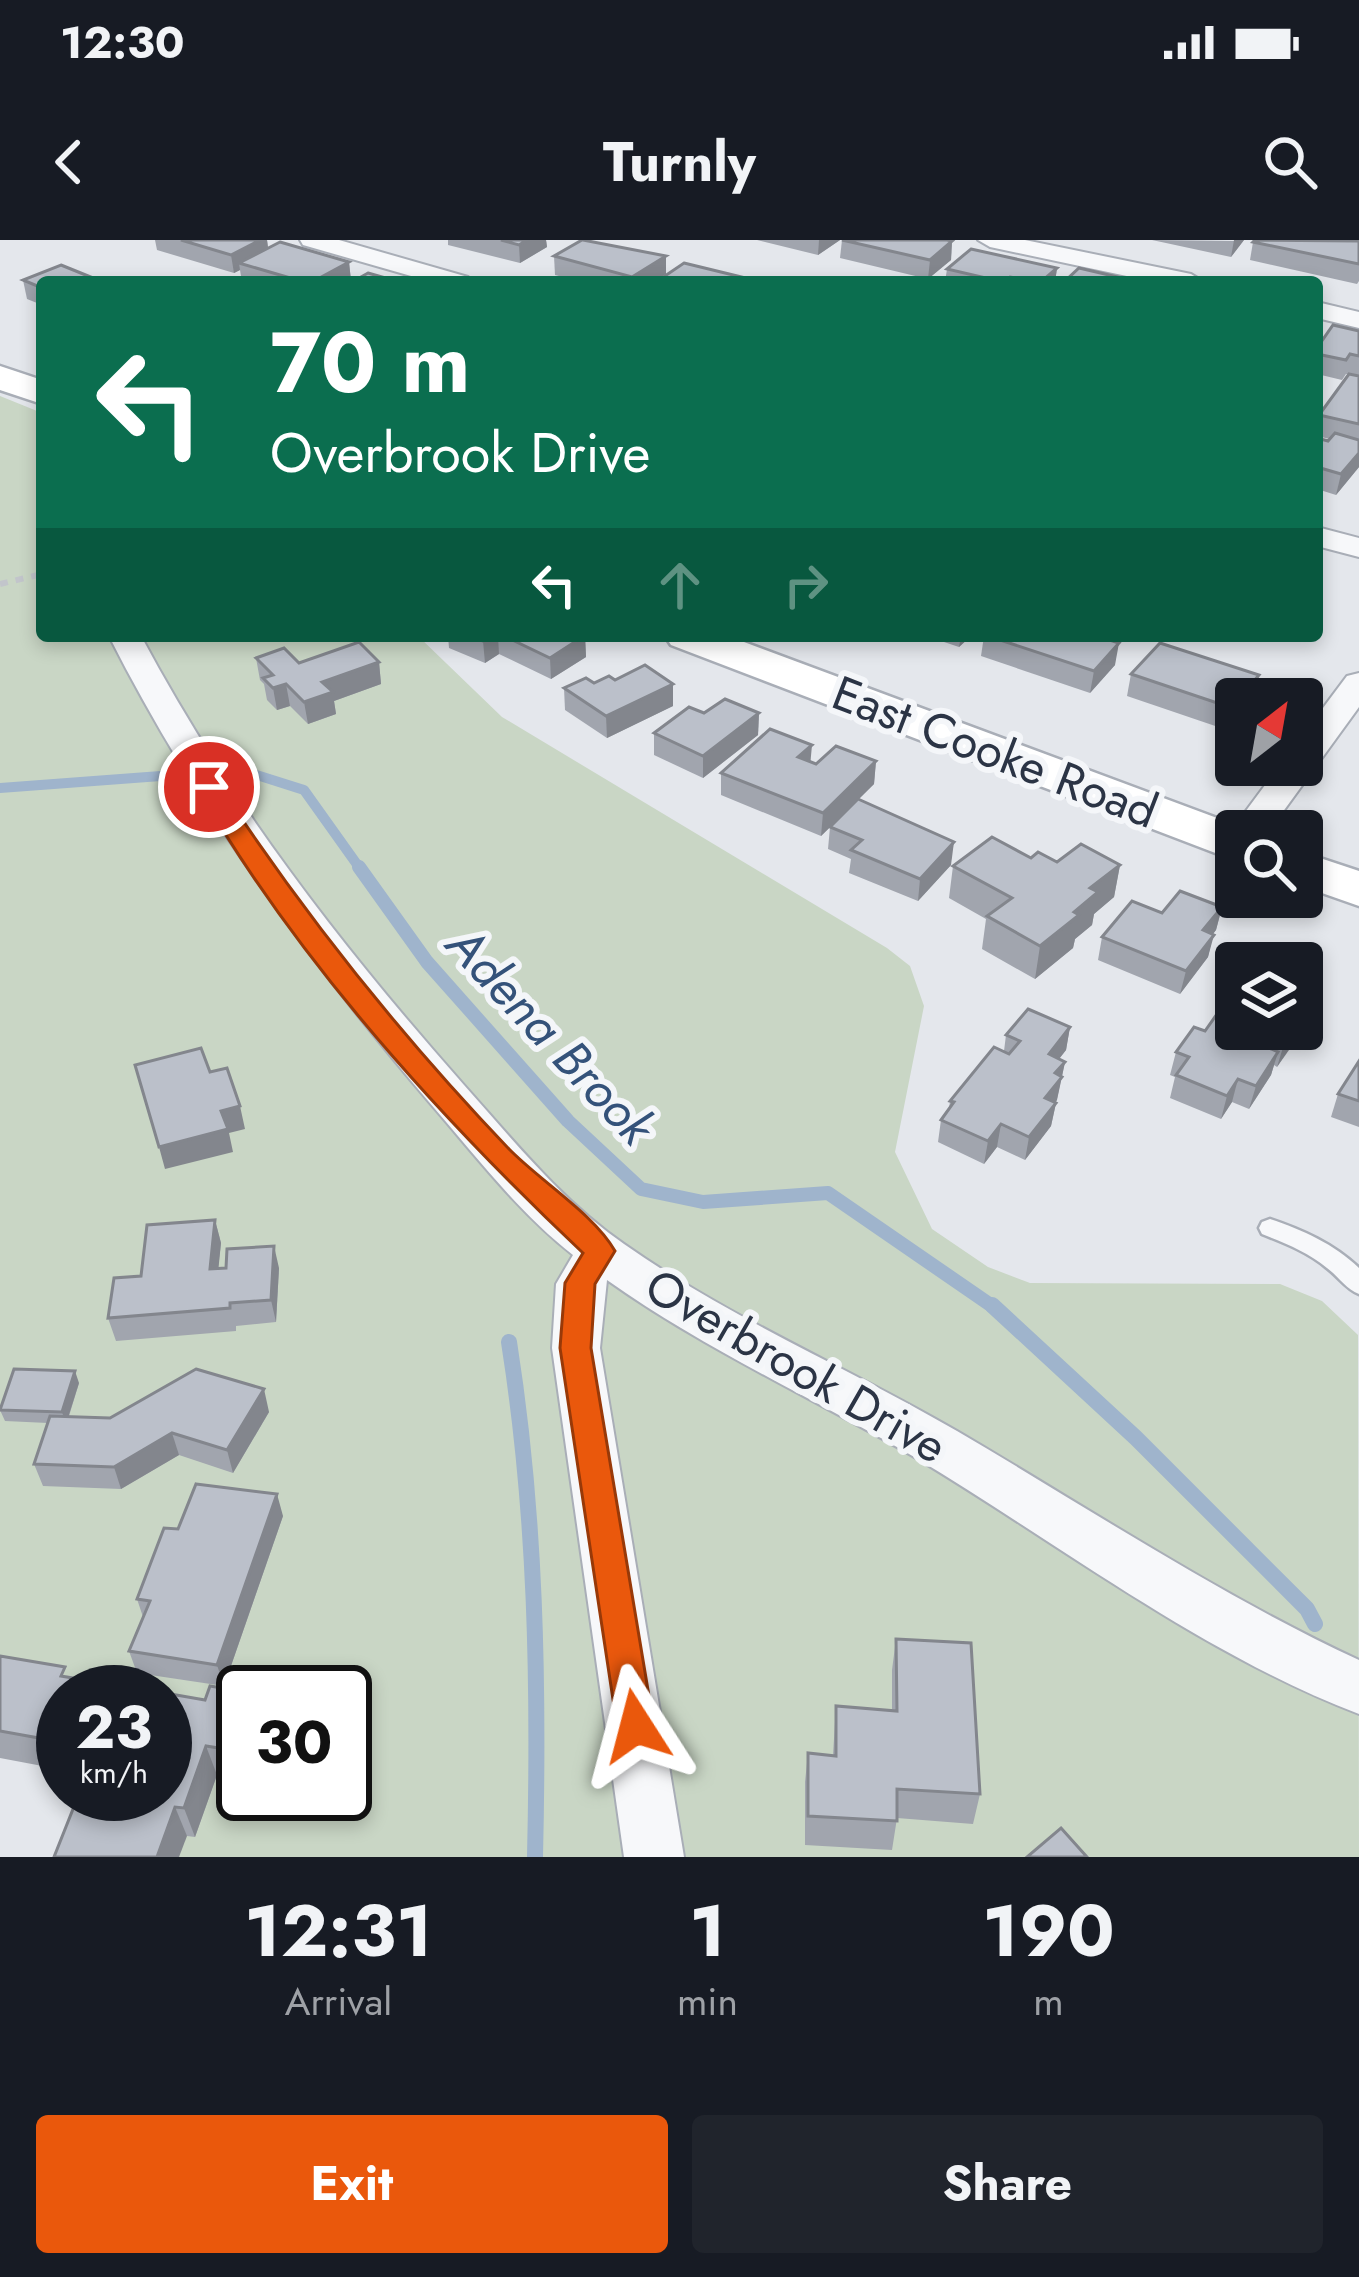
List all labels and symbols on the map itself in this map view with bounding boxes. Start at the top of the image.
street label: East Cooke Road [822,658,1168,846]
north arrow [1215,678,1323,786]
pin [158,736,260,838]
water label: Adena Brook [429,908,674,1163]
street label: Overbrook Drive [632,1252,960,1480]
position arrow [573,1663,699,1789]
speed limit sign: 30 [216,1665,372,1821]

